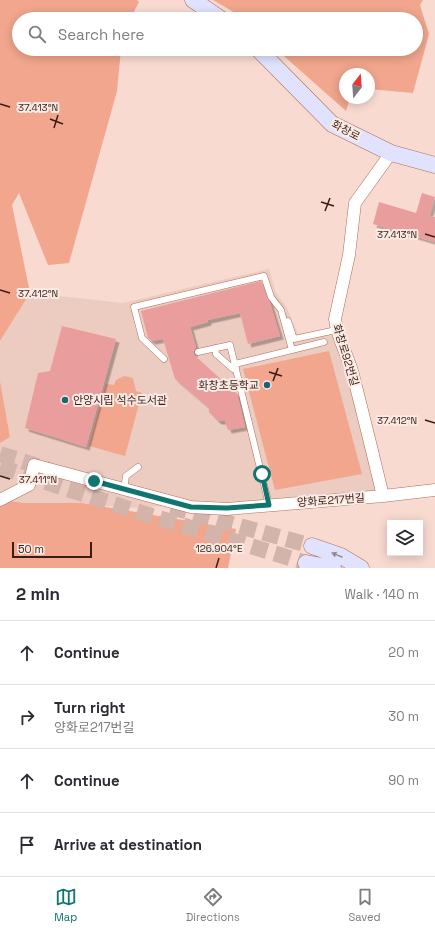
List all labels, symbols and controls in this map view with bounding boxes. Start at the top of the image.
search box [12,12,423,56]
icon: search [26,23,48,45]
text: Search here [58,25,144,44]
north arrow [339,68,375,104]
text: 37.413°N [18,101,58,114]
street label: 화창로 [329,117,363,143]
text: 37.413°N [377,228,417,241]
text: 37.412°N [18,287,58,300]
street label: 화창로92번길 [330,322,362,388]
place label: 화창초등학교 [198,378,259,392]
marker: 화창초등학교 [262,380,272,390]
place label: 안양시립 석수도서관 [73,393,167,407]
marker: 안양시립 석수도서관 [60,395,70,405]
text: 37.412°N [377,414,417,427]
route start [253,465,271,483]
route end [85,472,103,490]
text: 37.411°N [19,473,57,486]
street label: 양화로217번길 [297,491,365,509]
map controls [387,520,423,556]
button: layers [387,520,423,556]
scale bar [12,540,92,559]
text: 50 m [18,542,44,556]
text: 126.904°E [195,542,243,555]
one-way arrow [331,552,343,558]
text: 2 min [16,583,60,605]
text: Walk · 140 m [345,586,419,603]
icon: ahead [16,642,38,664]
text: Continue [54,643,120,662]
text: 20 m [388,644,419,661]
text: Turn right [54,698,125,717]
icon: right [16,706,38,728]
text: 30 m [388,708,419,725]
text: 양화로217번길 [54,719,134,736]
icon: ahead [16,770,38,792]
text: Continue [54,771,120,790]
text: 90 m [388,772,419,789]
icon: arrive [16,834,38,856]
text: Arrive at destination [54,835,202,854]
tab: Map [54,886,77,924]
tab: Directions [186,886,240,924]
tab: Saved [349,886,381,924]

